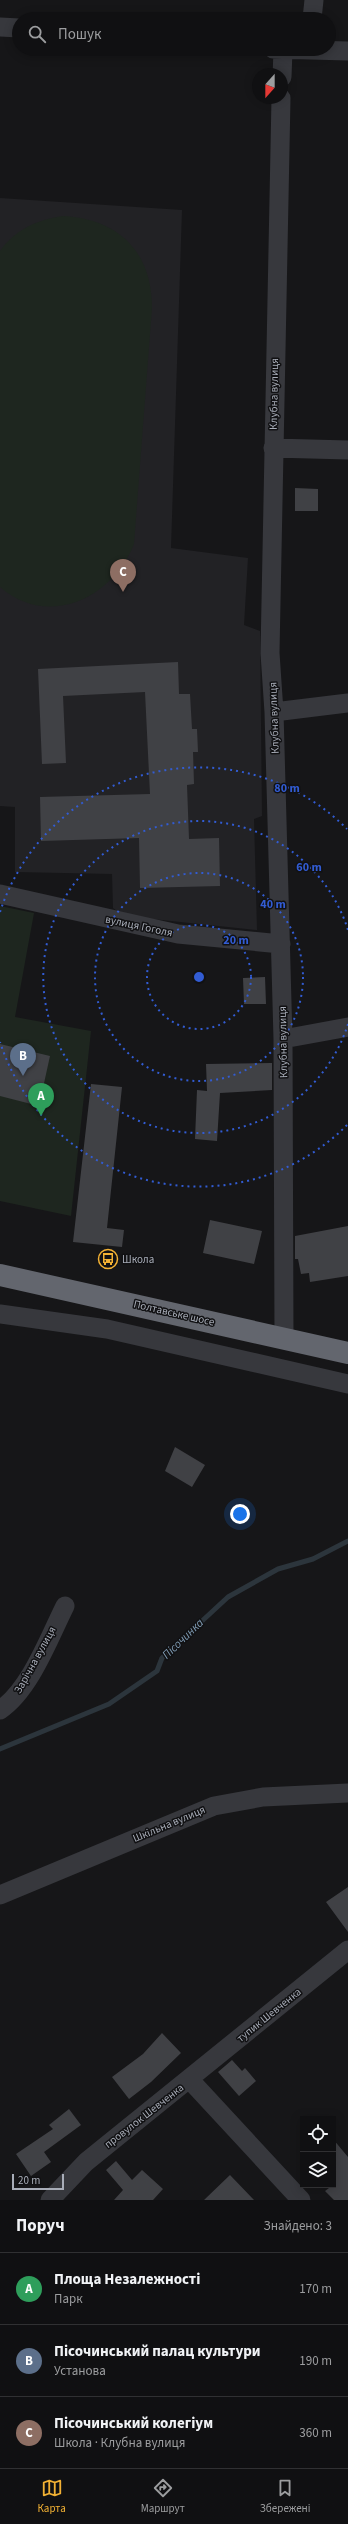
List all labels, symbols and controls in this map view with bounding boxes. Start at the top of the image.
search box [12,12,336,56]
icon: search [26,23,48,45]
text: Пошук [58,24,101,45]
north arrow [252,68,288,104]
street label: Клубна вулиця [266,358,282,430]
pin: C [110,559,136,592]
street label: Клубна вулиця [265,682,283,754]
text: 80 m [274,780,300,797]
text: 60 m [296,859,322,876]
text: 40 m [260,896,286,913]
street label: вулиця Гоголя [104,912,174,940]
text: 20 m [223,932,249,949]
centre of rings [192,970,206,984]
street label: Клубна вулиця [275,1006,291,1078]
pin: B [10,1043,36,1076]
pin: A [28,1083,54,1116]
bus stop icon: Школа [97,1248,119,1270]
place label: Школа [122,1252,154,1267]
street label: Полтавське шосе [132,1296,216,1330]
your location [230,1504,250,1524]
water label: Пісочинка [158,1614,208,1663]
street label: Зарічна вулиця [10,1624,60,1696]
street label: Шкільна вулиця [130,1802,208,1846]
street label: тупик Шевченка [234,1984,304,2046]
street label: провулок Шевченка [101,2080,187,2152]
map controls [300,2116,336,2188]
button: locate [300,2116,336,2152]
button: layers [300,2152,336,2188]
scale bar [12,2172,64,2191]
text: 20 m [18,2173,40,2188]
text: Поруч [16,2214,65,2238]
text: Знайдено: 3 [264,2217,332,2235]
text: Площа Незалежності [54,2269,200,2290]
text: A [25,2280,33,2298]
text: 170 m [299,2280,332,2298]
text: Парк [54,2290,83,2308]
text: Пісочинський палац культури [54,2341,261,2362]
text: B [25,2352,33,2370]
text: 190 m [299,2352,332,2370]
text: Установа [54,2362,106,2380]
text: Пісочинський колегіум [54,2413,213,2434]
text: C [25,2424,33,2442]
text: 360 m [299,2424,332,2442]
text: Школа · Клубна вулиця [54,2434,186,2452]
tab: Карта [37,2477,66,2516]
tab: Маршрут [141,2477,185,2516]
tab: Збережені [260,2477,311,2516]

